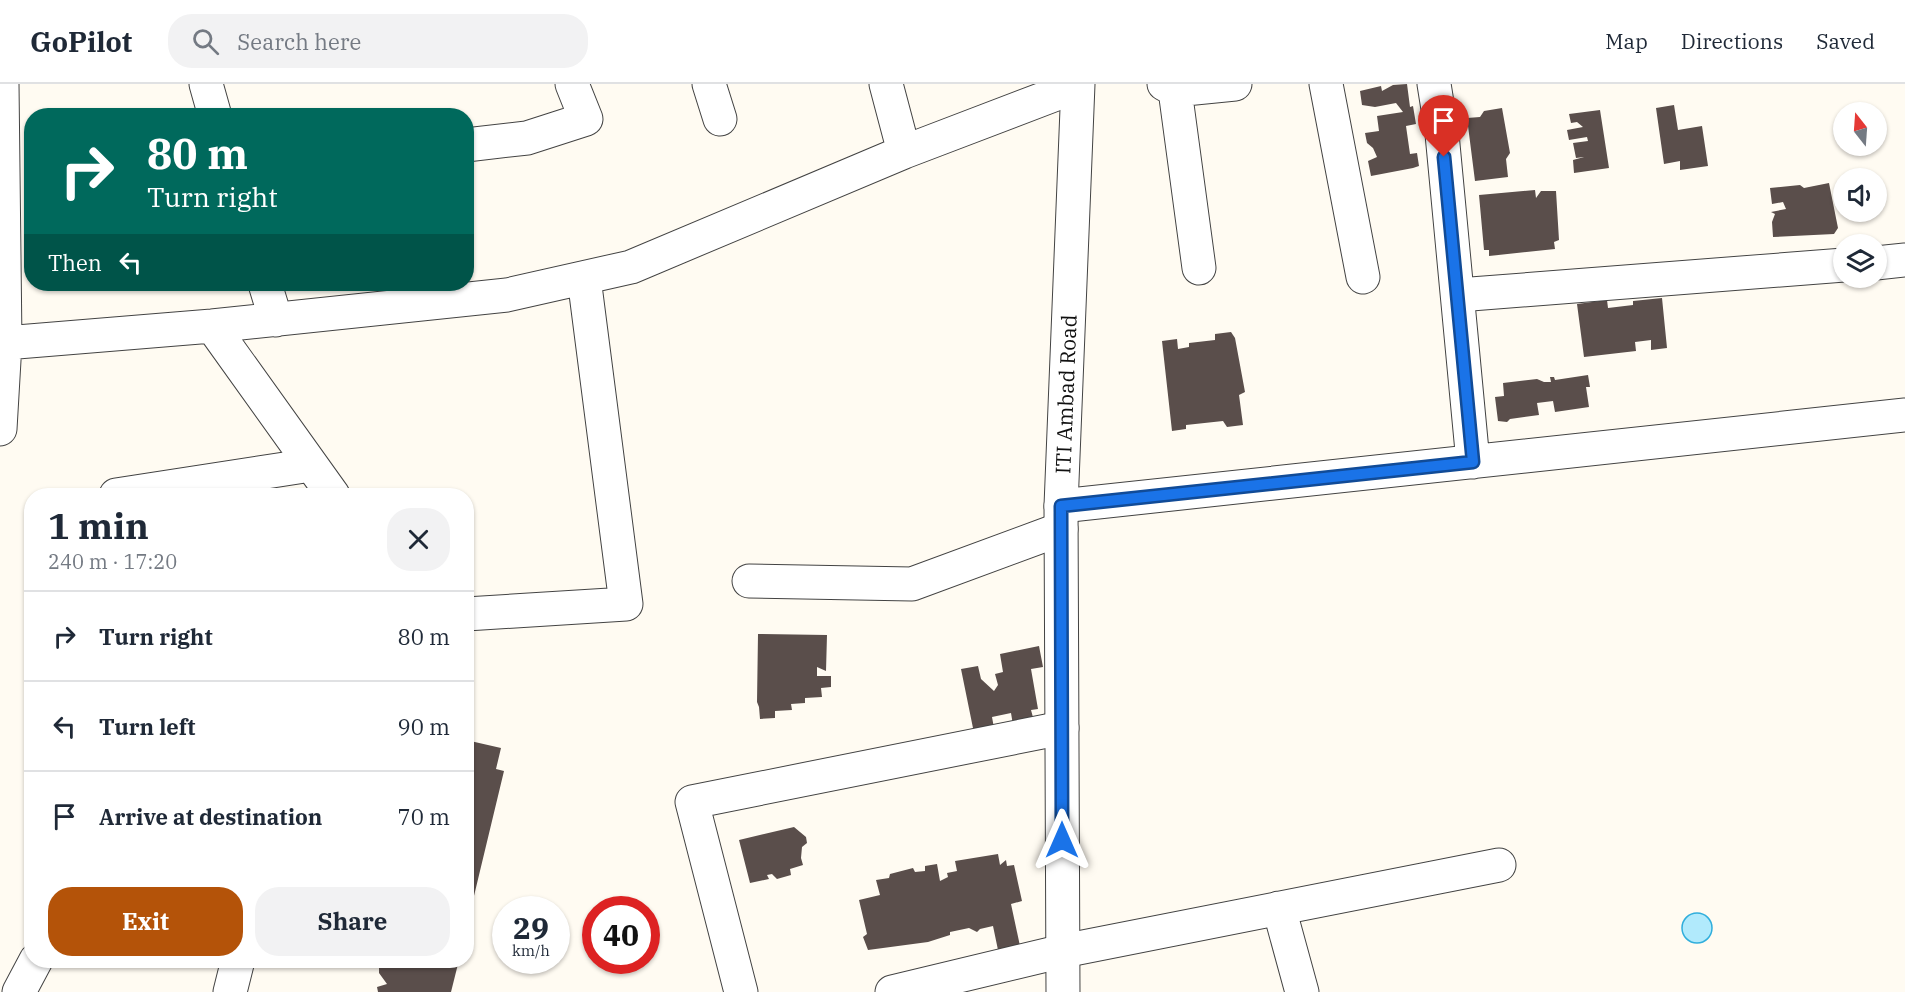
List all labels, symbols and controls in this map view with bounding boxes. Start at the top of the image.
search box [168,14,588,68]
text: GoPilot [30,23,132,60]
icon: search [189,25,222,58]
text: Search here [237,27,361,56]
text: Map [1605,27,1648,55]
text: Directions [1681,27,1783,55]
text: Saved [1816,27,1875,55]
pin [1418,95,1469,157]
north arrow [1833,102,1887,156]
map controls [1833,102,1887,288]
icon: arrive [1427,104,1460,137]
text: 80 m [147,126,248,181]
icon: right [48,132,126,210]
button: sound [1833,168,1887,222]
text: Turn right [147,179,278,214]
button: layers [1833,234,1887,288]
icon: left [114,246,147,279]
text: Then [48,248,102,277]
street label: ITI Ambad Road [1048,314,1083,474]
text: 1 min [48,502,149,549]
button: close [387,508,450,571]
text: 240 m · 17:20 [48,548,177,575]
icon: right [48,620,81,653]
text: Turn right [99,622,213,651]
text: 80 m [398,622,450,651]
icon: left [48,710,81,743]
text: Turn left [99,712,195,741]
text: 90 m [398,712,450,741]
icon: arrive [48,800,81,833]
text: Arrive at destination [99,802,322,831]
text: 70 m [398,802,450,831]
position arrow [1030,808,1094,872]
button: Exit [48,887,243,956]
button: Share [255,887,450,956]
speed limit sign: 40 [582,896,660,974]
text: 29 [513,908,549,947]
text: km/h [512,941,550,960]

